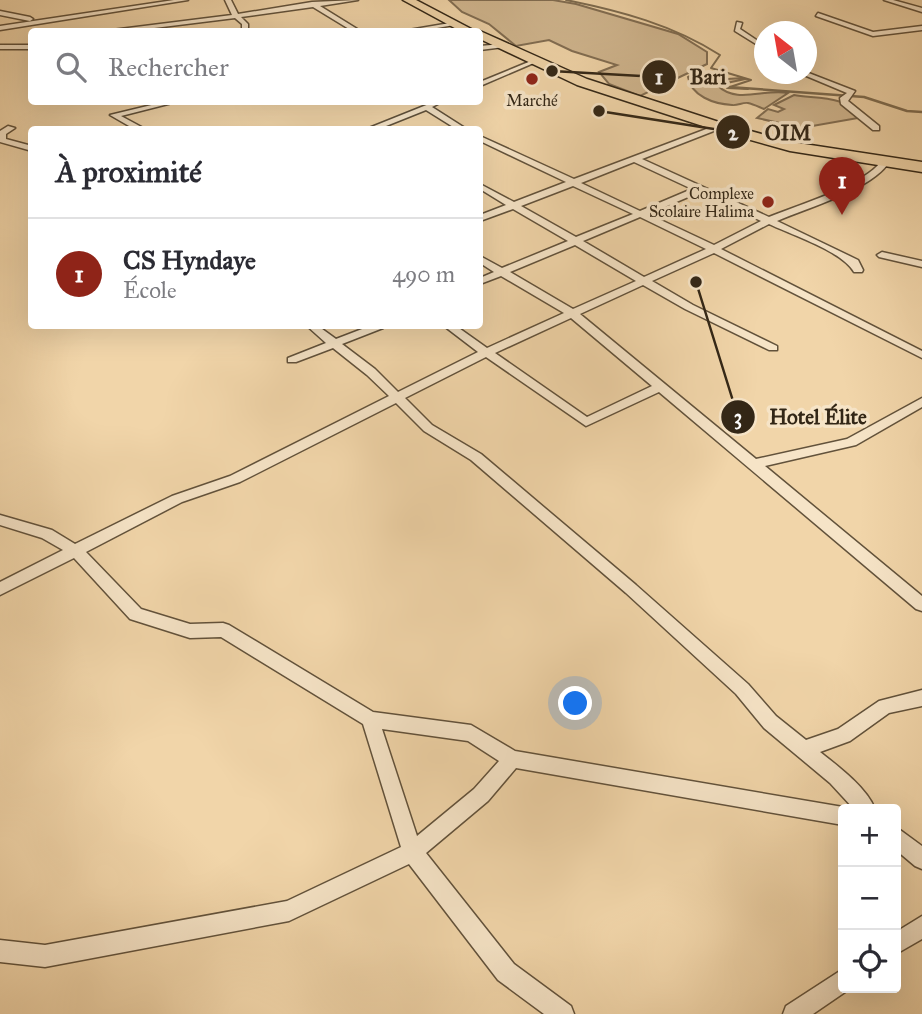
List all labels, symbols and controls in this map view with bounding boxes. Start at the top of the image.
north arrow [754,21,817,84]
search box [28,28,483,105]
icon: search [52,48,90,86]
text: Rechercher [108,51,229,83]
callout: Bari [641,56,741,98]
text: 1 [655,64,663,90]
text: Bari [690,64,726,90]
marker: Marché [524,71,540,87]
place label: Marché [506,91,558,110]
callout: OIM [715,111,825,153]
text: 2 [728,120,739,146]
text: OIM [765,120,812,146]
text: À proximité [56,154,202,190]
pin: 1 [819,157,865,215]
place label: Complexe Scolaire Halima [649,184,754,221]
marker: Complexe Scolaire Halima [760,194,776,210]
text: CS Hyndaye [123,244,256,276]
text: 1 [74,260,84,288]
text: 490 m [392,260,455,288]
text: École [123,276,177,304]
callout: Hotel Élite [720,396,881,438]
text: Hotel Élite [769,403,867,430]
text: 3 [734,404,742,430]
your location [558,686,592,720]
map controls [838,804,901,993]
button: + [838,804,901,867]
button: − [838,867,901,930]
button: locate [838,930,901,993]

